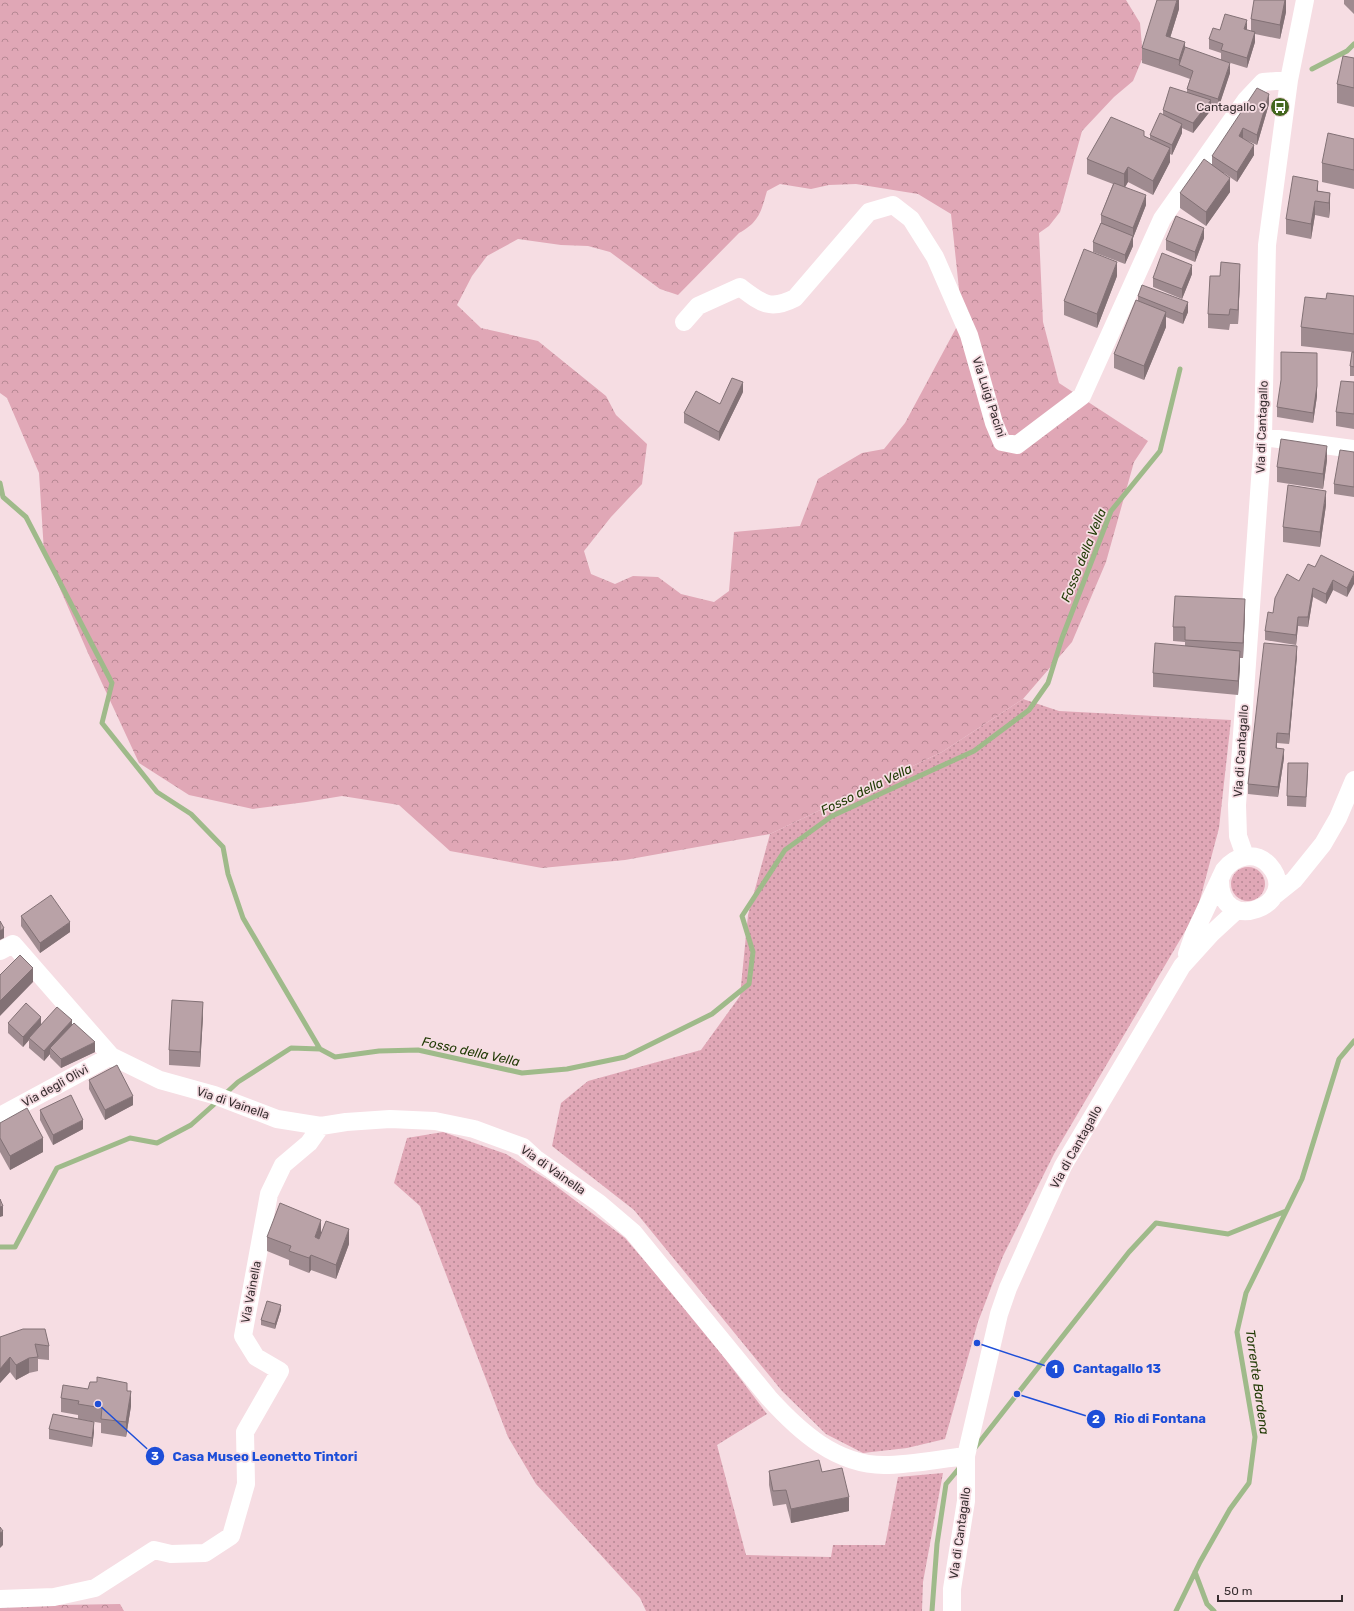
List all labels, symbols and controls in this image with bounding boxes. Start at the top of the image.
bus stop icon: Cantagallo 9 [1269,96,1291,118]
place label: Cantagallo 9 [1196,100,1266,114]
street label: Via Luigi Pacini [969,355,1009,439]
street label: Via di Cantagallo [1253,380,1271,474]
water label: Fosso della Vella [1058,506,1109,604]
street label: Via di Cantagallo [1231,704,1251,798]
water label: Fosso della Vella [818,761,915,818]
water label: Fosso della Vella [421,1034,522,1069]
street label: Via degli Olivi [19,1062,91,1110]
street label: Via di Vainella [195,1084,271,1122]
street label: Via di Cantagallo [1047,1103,1105,1191]
street label: Via di Vainella [518,1142,588,1198]
street label: Via Vainella [238,1260,264,1324]
water label: Torrente Bardena [1243,1329,1272,1436]
callout: Cantagallo 13 [1045,1356,1169,1381]
text: Cantagallo 13 [1073,1361,1161,1376]
text: 1 [1052,1362,1058,1376]
callout: Rio di Fontana [1086,1406,1214,1431]
text: Rio di Fontana [1114,1411,1206,1426]
text: 2 [1092,1412,1100,1426]
callout: Casa Museo Leonetto Tintori [145,1444,366,1469]
text: 3 [151,1449,159,1463]
text: Casa Museo Leonetto Tintori [173,1449,357,1464]
street label: Via di Cantagallo [947,1486,973,1580]
scale bar [1218,1577,1342,1603]
text: 50 m [1224,1584,1252,1598]

